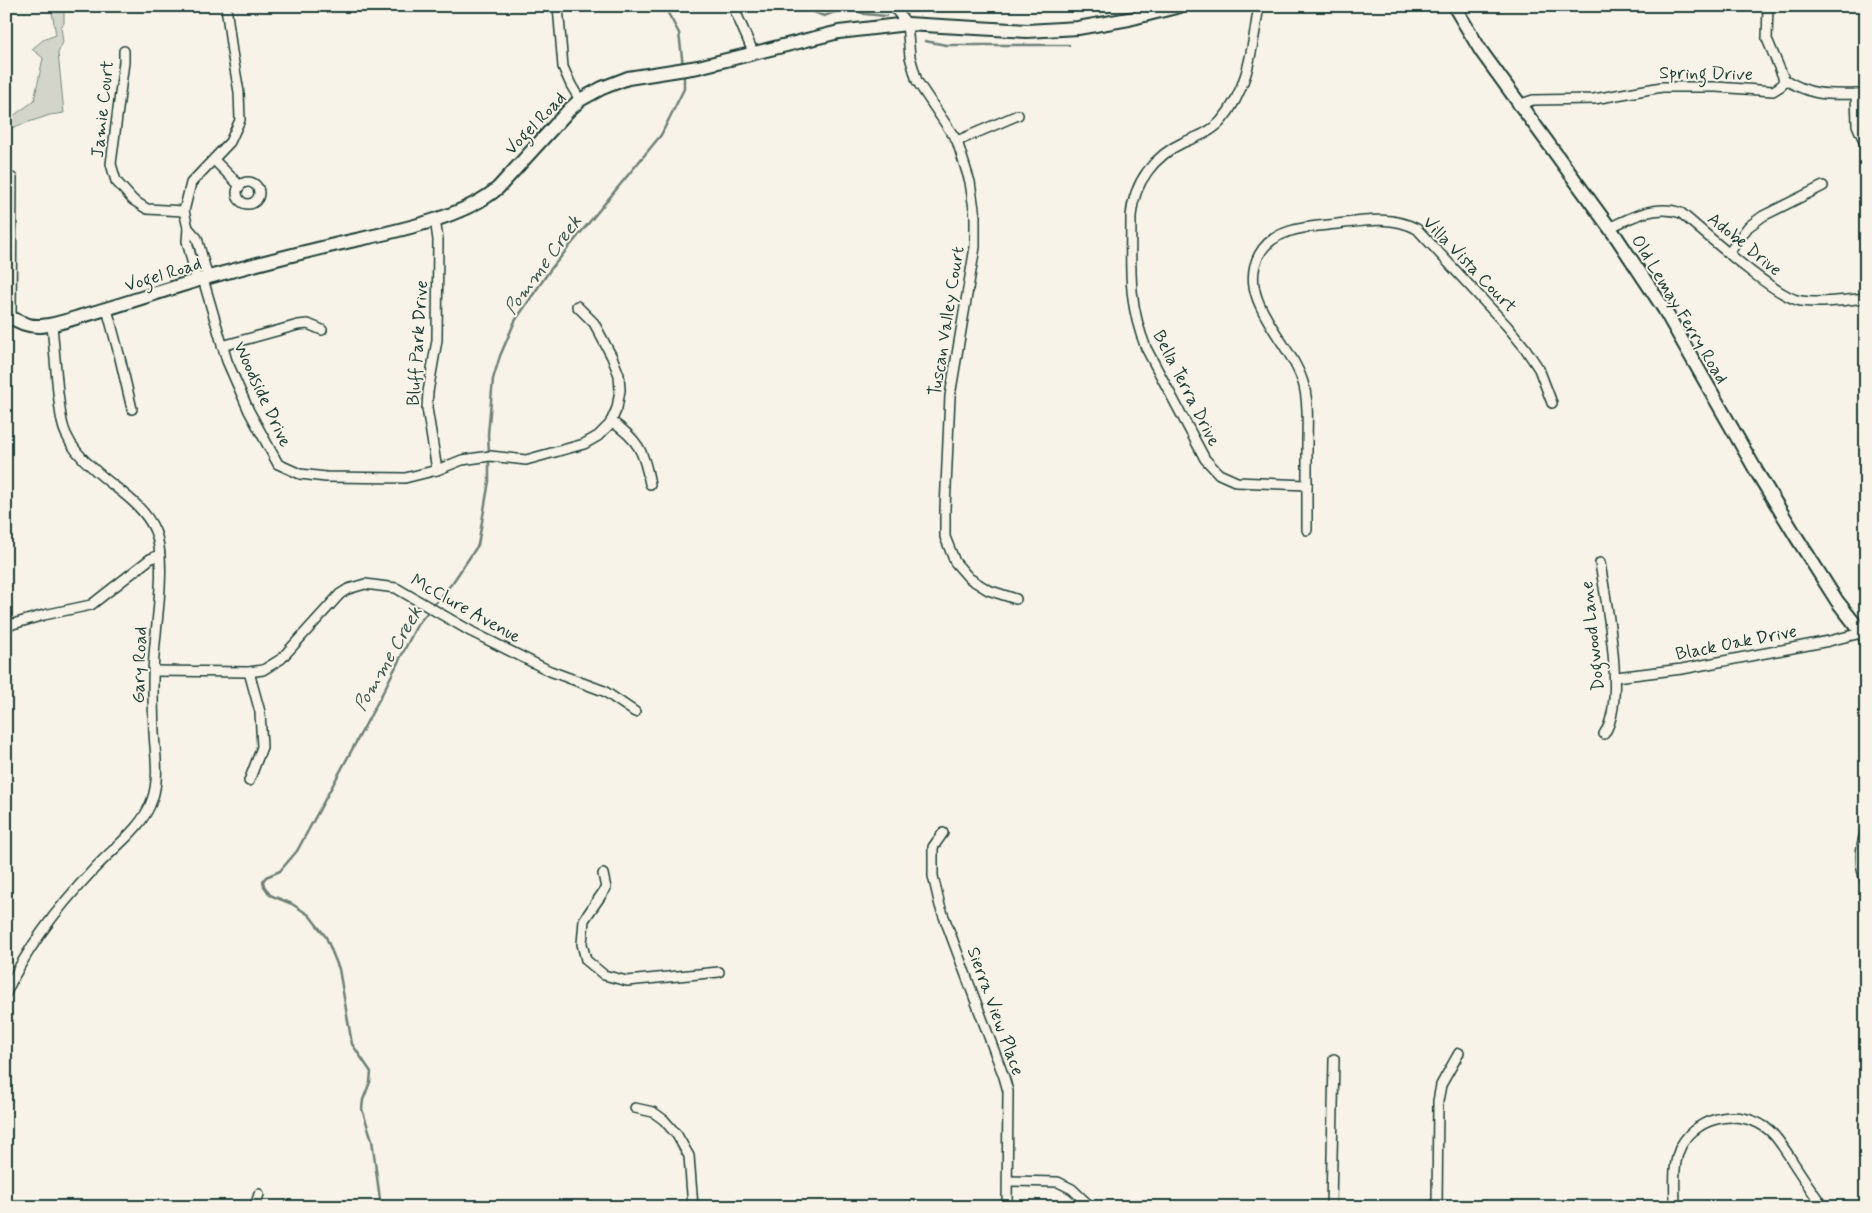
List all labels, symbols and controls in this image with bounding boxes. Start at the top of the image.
street label: Jamie Court [86,59,120,159]
street label: Spring Drive [1659,61,1753,89]
street label: Vogel Road [500,87,573,162]
street label: Adobe Drive [1702,207,1787,282]
water label: Pomme Creek [499,210,588,320]
street label: Villa Vista Court [1417,211,1522,318]
street label: Old Lemay Ferry Road [1625,230,1733,389]
street label: Tuscan Valley Court [923,244,971,398]
street label: Vogel Road [122,252,205,300]
street label: Bluff Park Drive [402,279,434,407]
street label: Bella Terra Drive [1146,326,1226,451]
street label: Woodside Drive [227,338,297,451]
street label: McClure Avenue [406,569,525,649]
street label: Dogwood Lane [1575,579,1613,692]
water label: Pomme Creek [348,601,429,716]
street label: Black Oak Drive [1673,619,1799,667]
street label: Gary Road [127,626,153,704]
street label: Sierra View Place [961,944,1030,1079]

